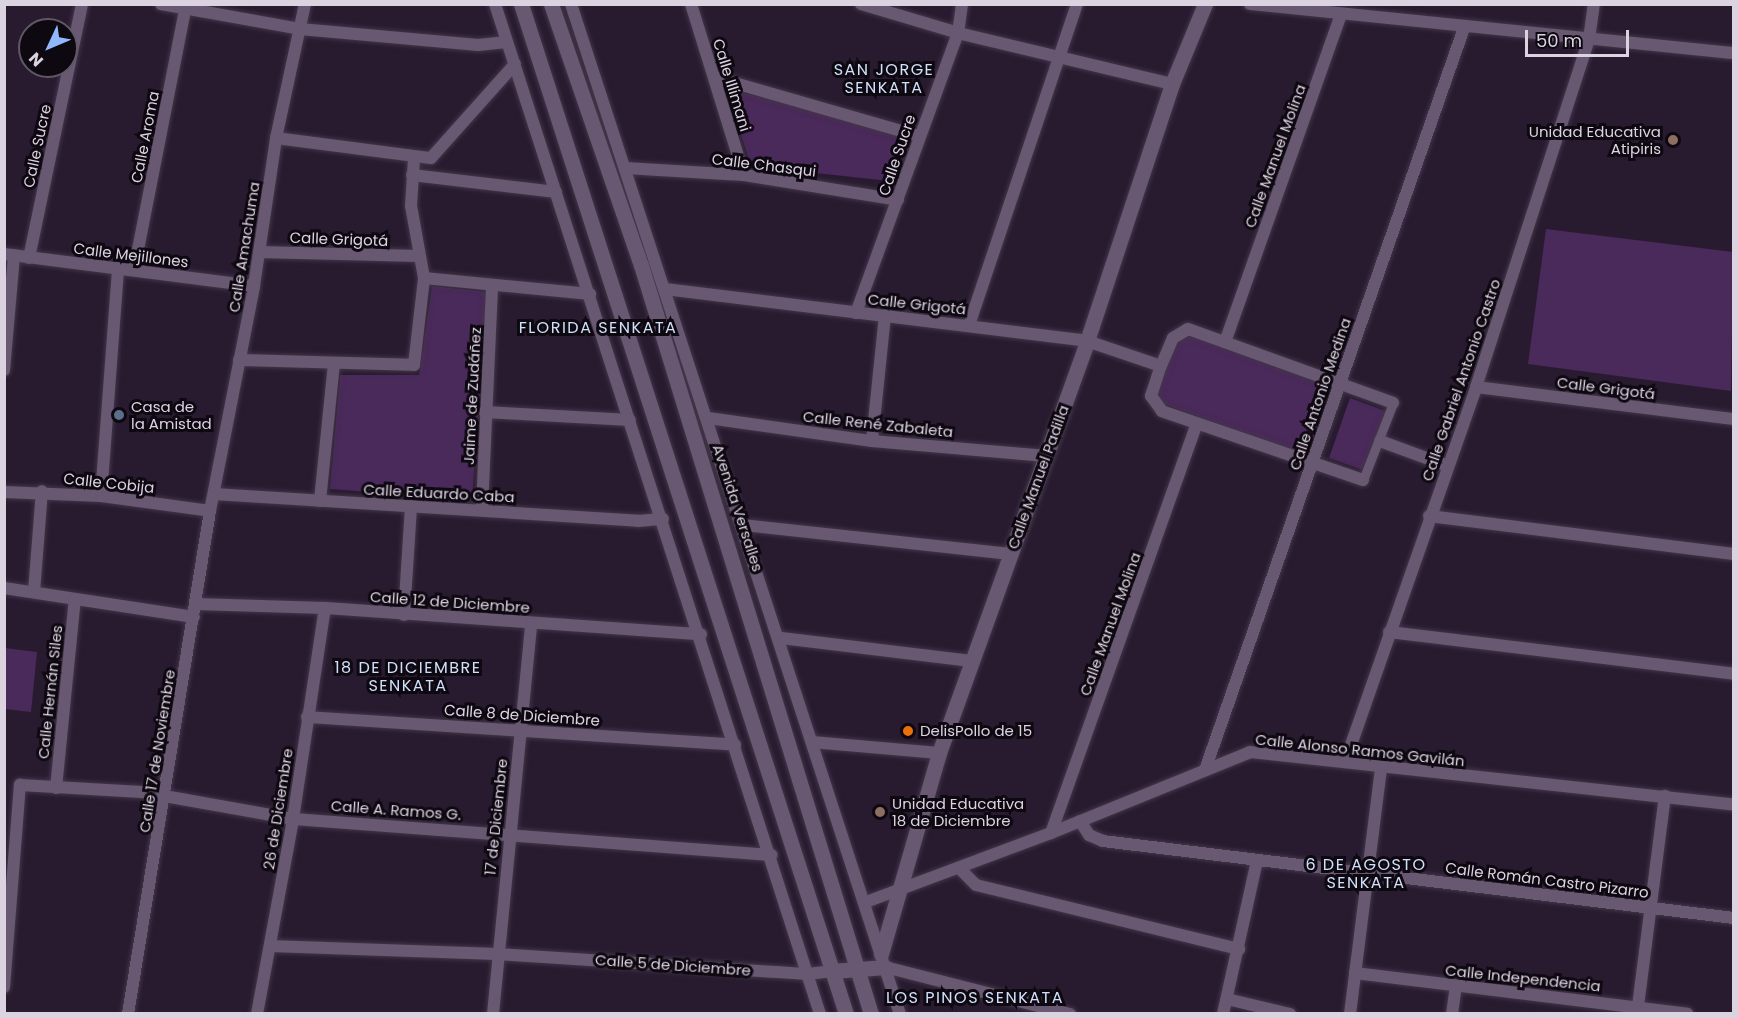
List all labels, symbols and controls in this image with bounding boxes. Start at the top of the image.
north arrow [18,18,78,78]
scale bar [1528,18,1632,56]
text: 50 m [1536,28,1582,53]
street label: Calle Illimani [709,36,755,134]
text: N [24,47,49,72]
district label: SAN JORGE SENKATA [834,60,934,98]
street label: Calle Manuel Molina [1241,82,1309,230]
street label: Calle Aroma [127,89,163,185]
street label: Calle Sucre [19,103,55,189]
street label: Calle Sucre [875,112,919,198]
place label: Unidad Educativa Atipiris [1529,122,1661,157]
marker: Unidad Educativa Atipiris [1666,133,1680,147]
street label: Calle Chasqui [711,150,817,180]
street label: Calle Amachuma [225,180,263,314]
street label: Calle Grigotá [289,228,389,250]
street label: Calle Mejillones [72,239,190,271]
street label: Calle Gabriel Antonio Castro [1418,277,1504,483]
street label: Calle Grigotá [867,290,967,318]
street label: Calle Antonio Medina [1285,315,1355,473]
district label: FLORIDA SENKATA [519,318,677,338]
street label: Jaime de Zudáñez [459,327,485,465]
street label: Calle Grigotá [1556,373,1656,403]
place label: Casa de la Amistad [131,397,212,432]
street label: Calle Manuel Padilla [1004,403,1072,551]
street label: Calle René Zabaleta [802,407,954,441]
marker: Casa de la Amistad [112,408,126,422]
street label: Avenida Versalles [709,442,767,574]
street label: Calle Cobija [63,469,155,497]
street label: Calle Eduardo Caba [363,480,515,506]
street label: Calle Manuel Molina [1076,550,1144,698]
street label: Calle 12 de Diciembre [369,587,531,617]
street label: Calle Hernán Siles [34,624,66,760]
district label: 18 DE DICIEMBRE SENKATA [334,658,482,696]
street label: Calle 17 de Noviembre [135,668,179,834]
street label: Calle 8 de Diciembre [443,701,601,729]
place label: DelisPollo de 15 [920,722,1032,740]
marker: DelisPollo de 15 [901,724,915,738]
street label: Calle Alonso Ramos Gavilán [1254,730,1466,770]
street label: 26 de Diciembre [260,747,296,871]
street label: 17 de Diciembre [481,758,511,876]
place label: Unidad Educativa 18 de Diciembre [892,794,1024,829]
street label: Calle A. Ramos G. [330,796,462,824]
marker: Unidad Educativa 18 de Diciembre [873,805,887,819]
district label: 6 DE AGOSTO SENKATA [1305,855,1427,893]
street label: Calle Román Castro Pizarro [1444,859,1650,901]
street label: Calle 5 de Diciembre [594,951,752,979]
street label: Calle Independencia [1444,961,1602,995]
district label: LOS PINOS SENKATA [886,988,1064,1008]

